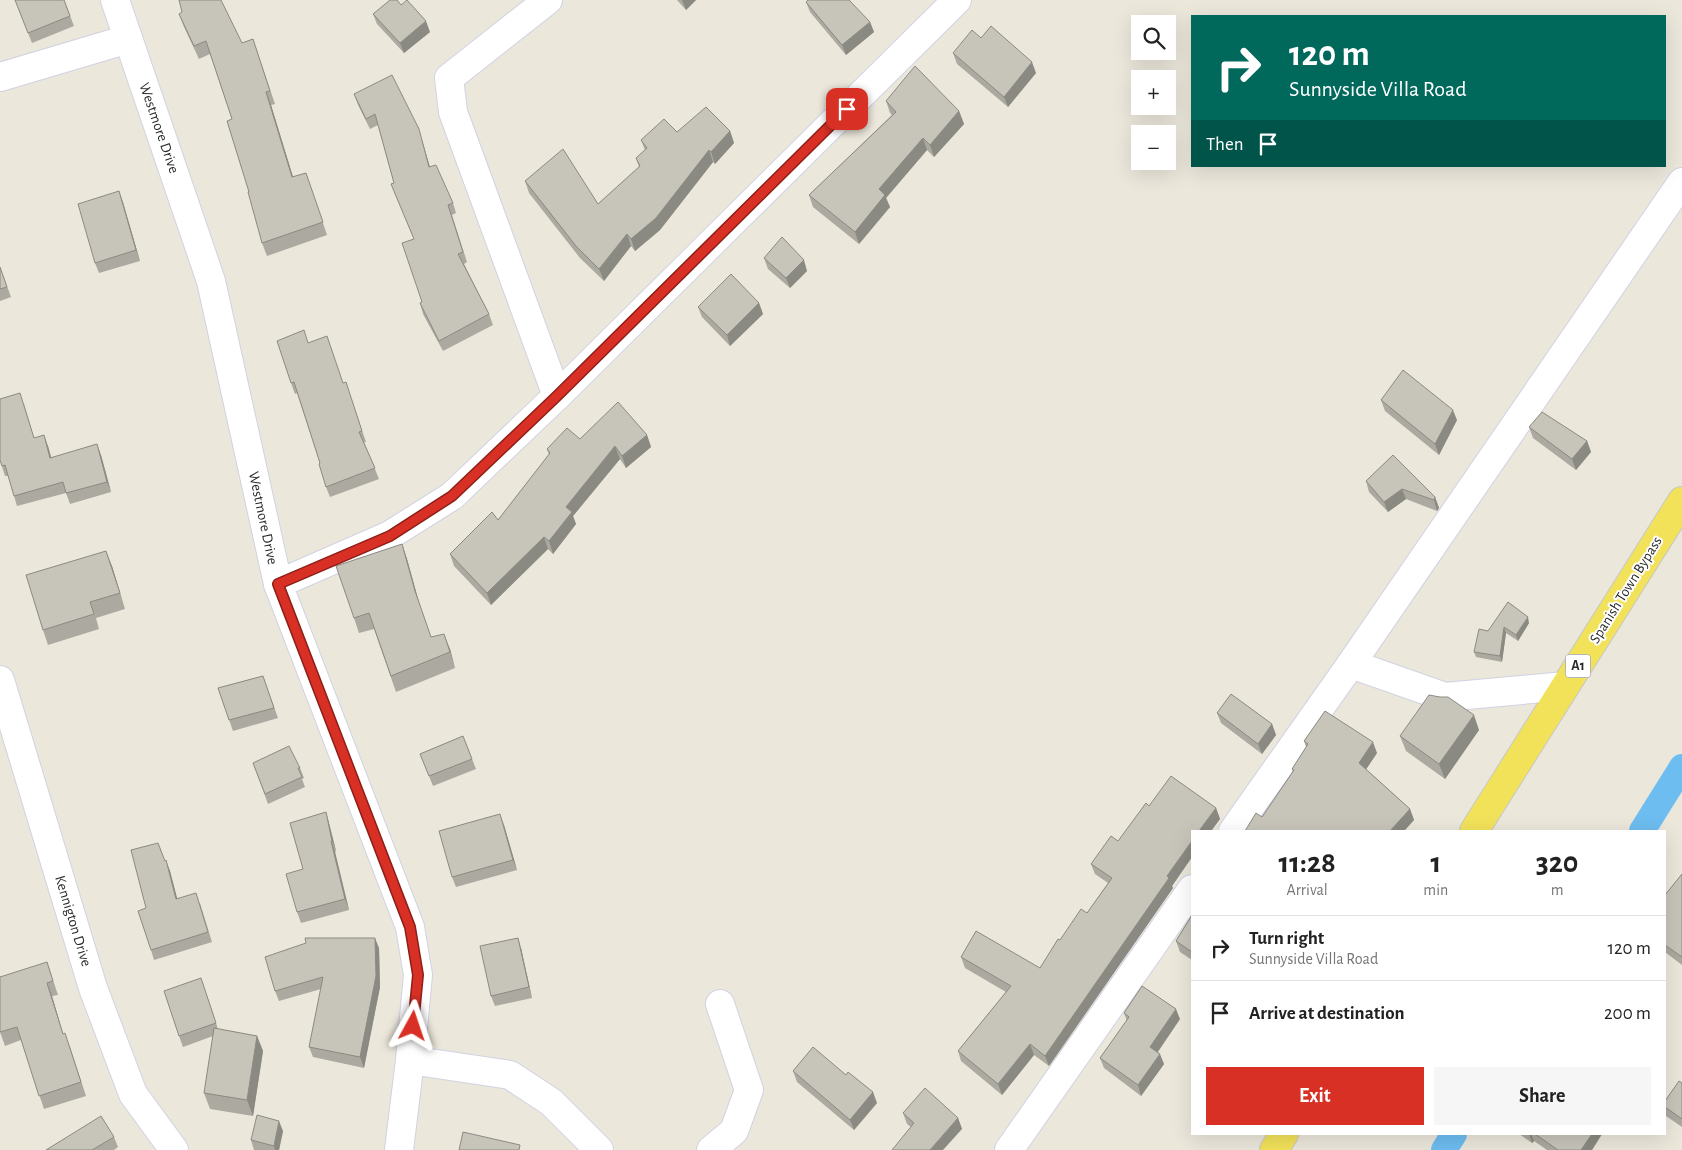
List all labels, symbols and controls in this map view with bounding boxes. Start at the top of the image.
map controls [1131,15,1176,170]
button: search [1131,15,1176,60]
icon: right [1206,35,1271,100]
text: 120 m [1289,37,1370,72]
button: + [1131,70,1176,115]
text: Sunnyside Villa Road [1289,78,1467,100]
street label: Westmore Drive [137,81,182,175]
pin [826,88,868,130]
icon: arrive [833,95,861,123]
button: − [1131,125,1176,170]
icon: arrive [1254,130,1282,158]
text: Then [1206,135,1244,154]
street label: Westmore Drive [246,470,280,566]
street label: Spanish Town Bypass [1587,534,1665,646]
road number: A1 [1566,654,1590,678]
text: 11:28 [1278,848,1336,878]
text: 1 [1430,848,1441,878]
text: 320 [1536,848,1578,878]
street label: Kennigton Drive [52,874,94,968]
text: Arrival [1287,882,1328,898]
text: min [1423,882,1448,898]
text: m [1551,882,1564,898]
text: Turn right [1249,929,1324,948]
icon: right [1206,934,1234,962]
text: 120 m [1607,939,1651,958]
text: Sunnyside Villa Road [1249,951,1378,967]
position arrow [386,999,438,1051]
icon: arrive [1206,999,1234,1027]
text: Arrive at destination [1249,1004,1405,1023]
text: 200 m [1604,1004,1651,1023]
button: Exit [1206,1067,1424,1125]
button: Share [1434,1067,1651,1125]

